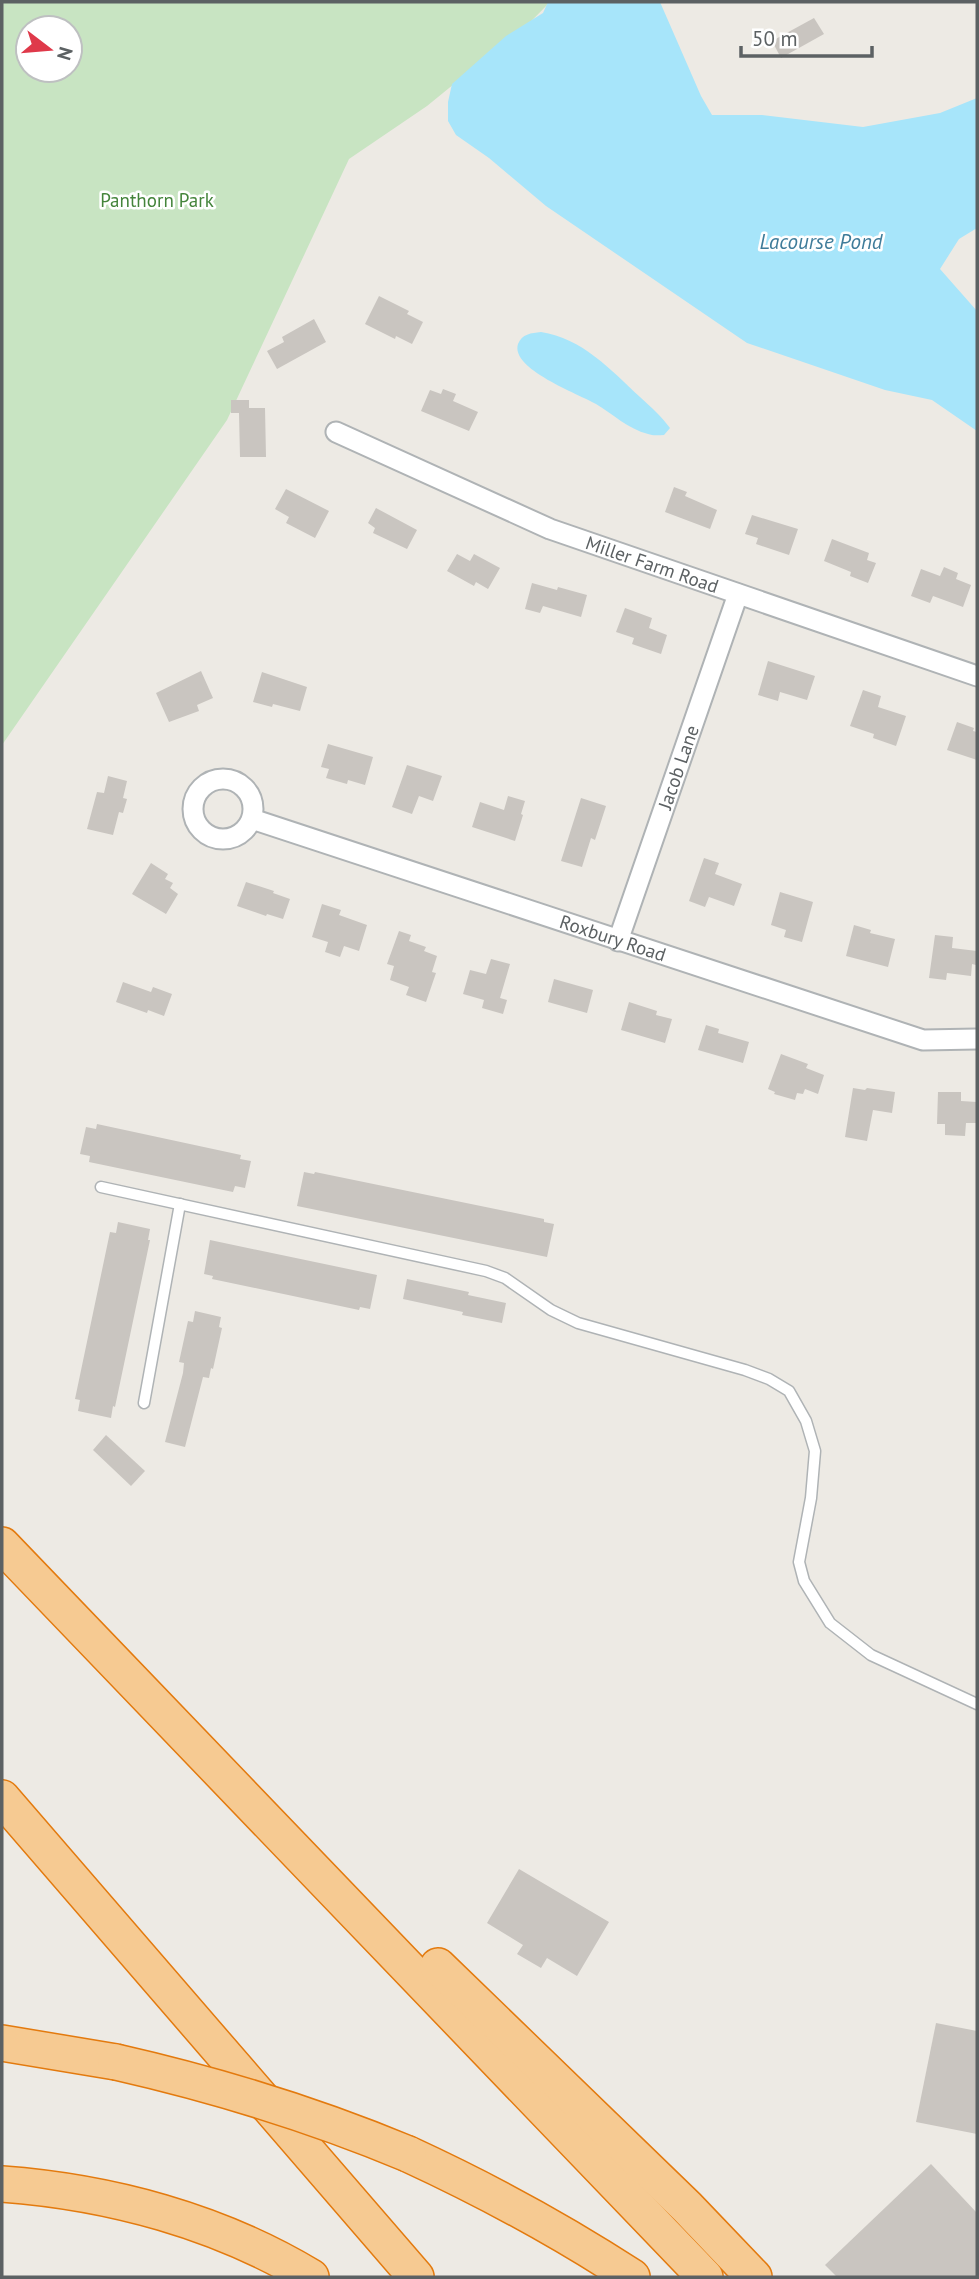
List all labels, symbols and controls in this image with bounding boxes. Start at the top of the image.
north arrow [14,14,84,84]
scale bar [741,14,872,58]
text: 50 m [752,25,798,52]
text: N [52,44,79,63]
park label: Panthorn Park [100,188,214,212]
water label: Lacourse Pond [759,228,884,255]
street label: Miller Farm Road [583,530,722,598]
street label: Jacob Lane [652,722,704,813]
street label: Roxbury Road [557,909,669,967]

